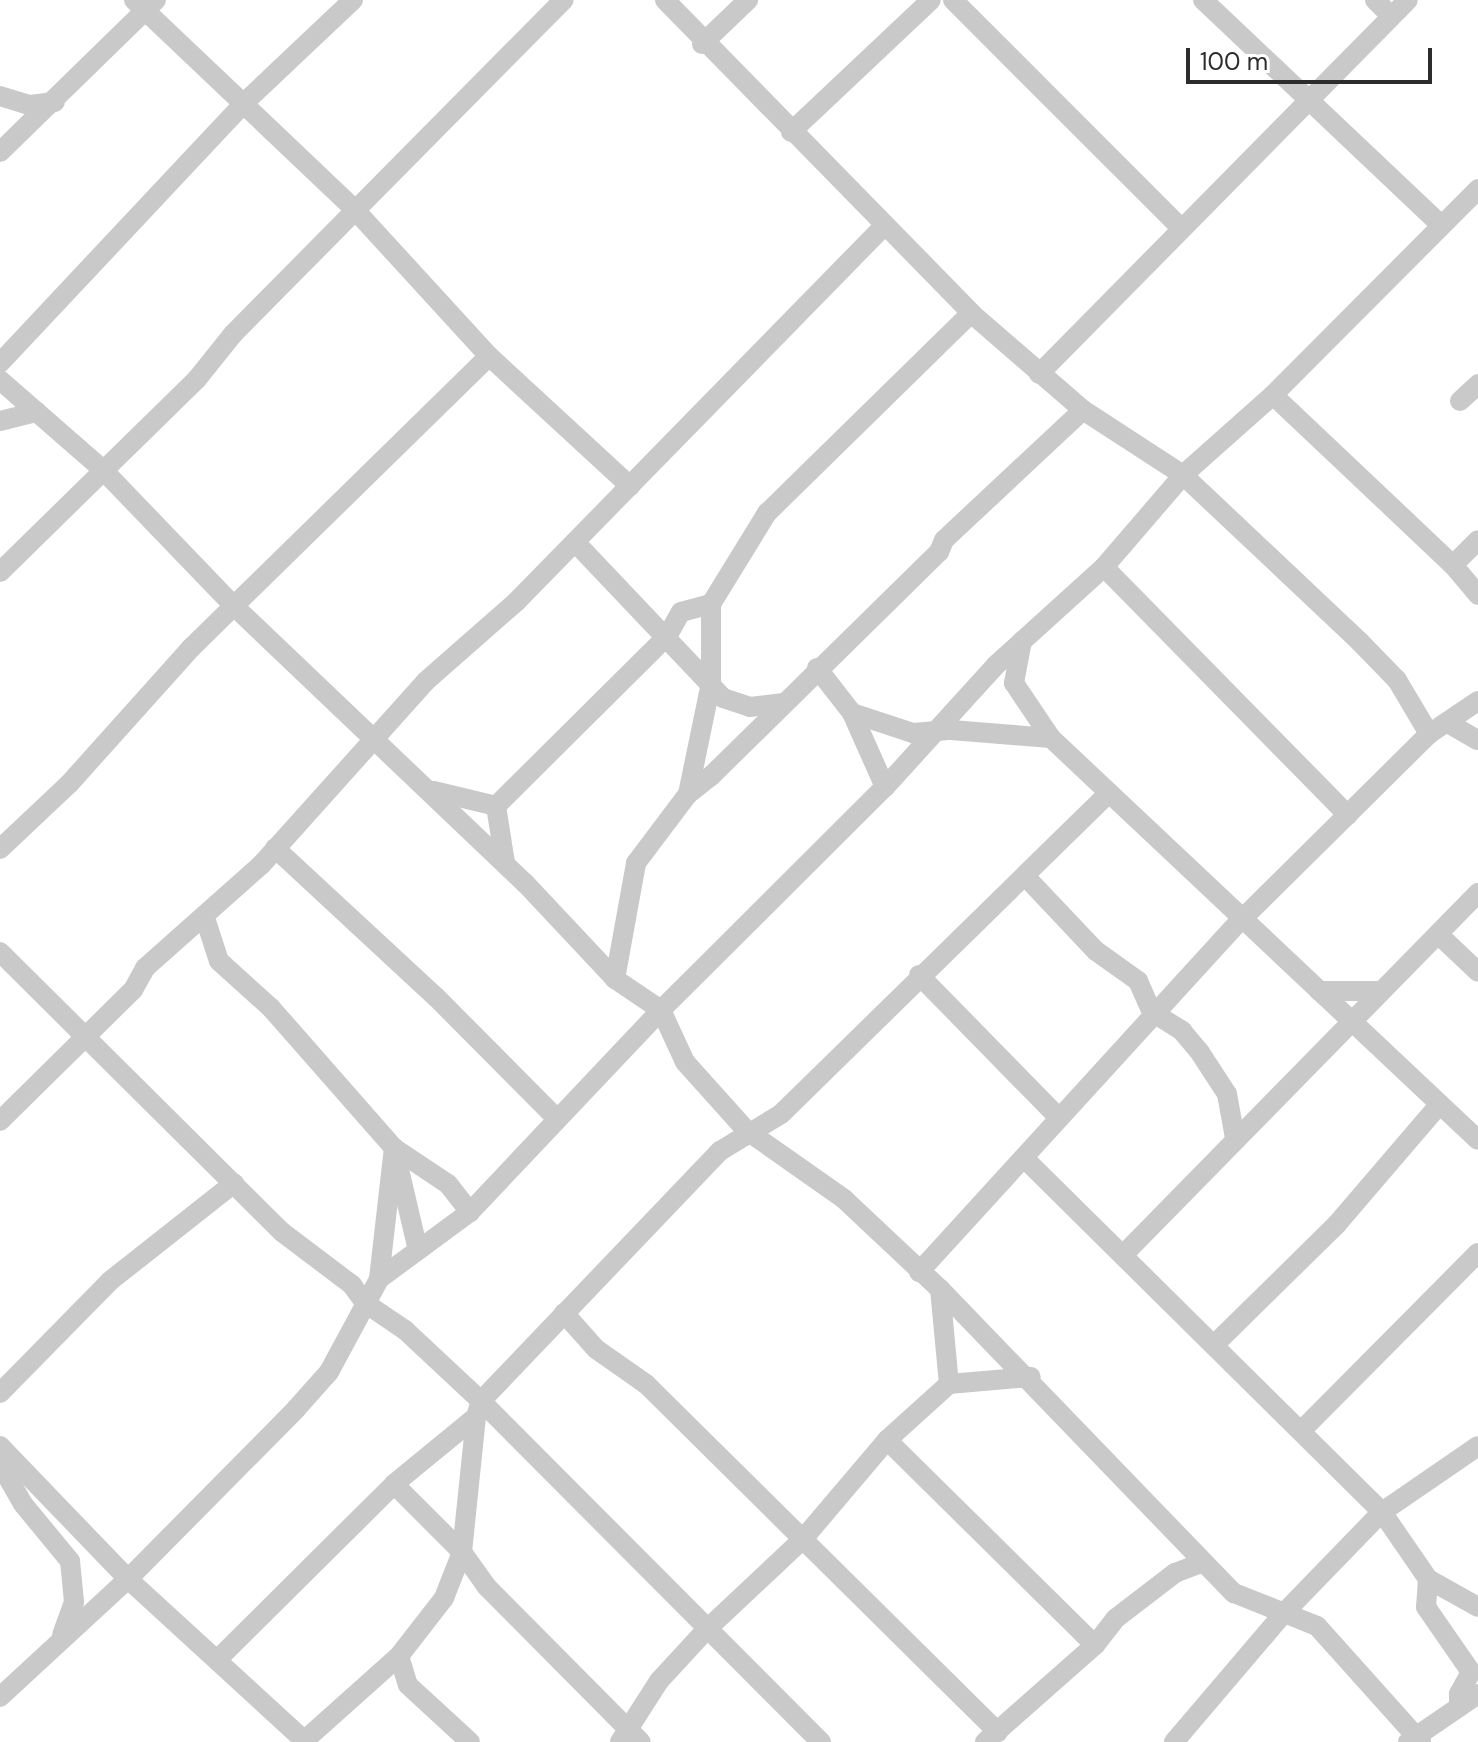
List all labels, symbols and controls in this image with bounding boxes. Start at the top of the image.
scale bar [1190,32,1436,82]
text: 100 m [1200,46,1268,77]

